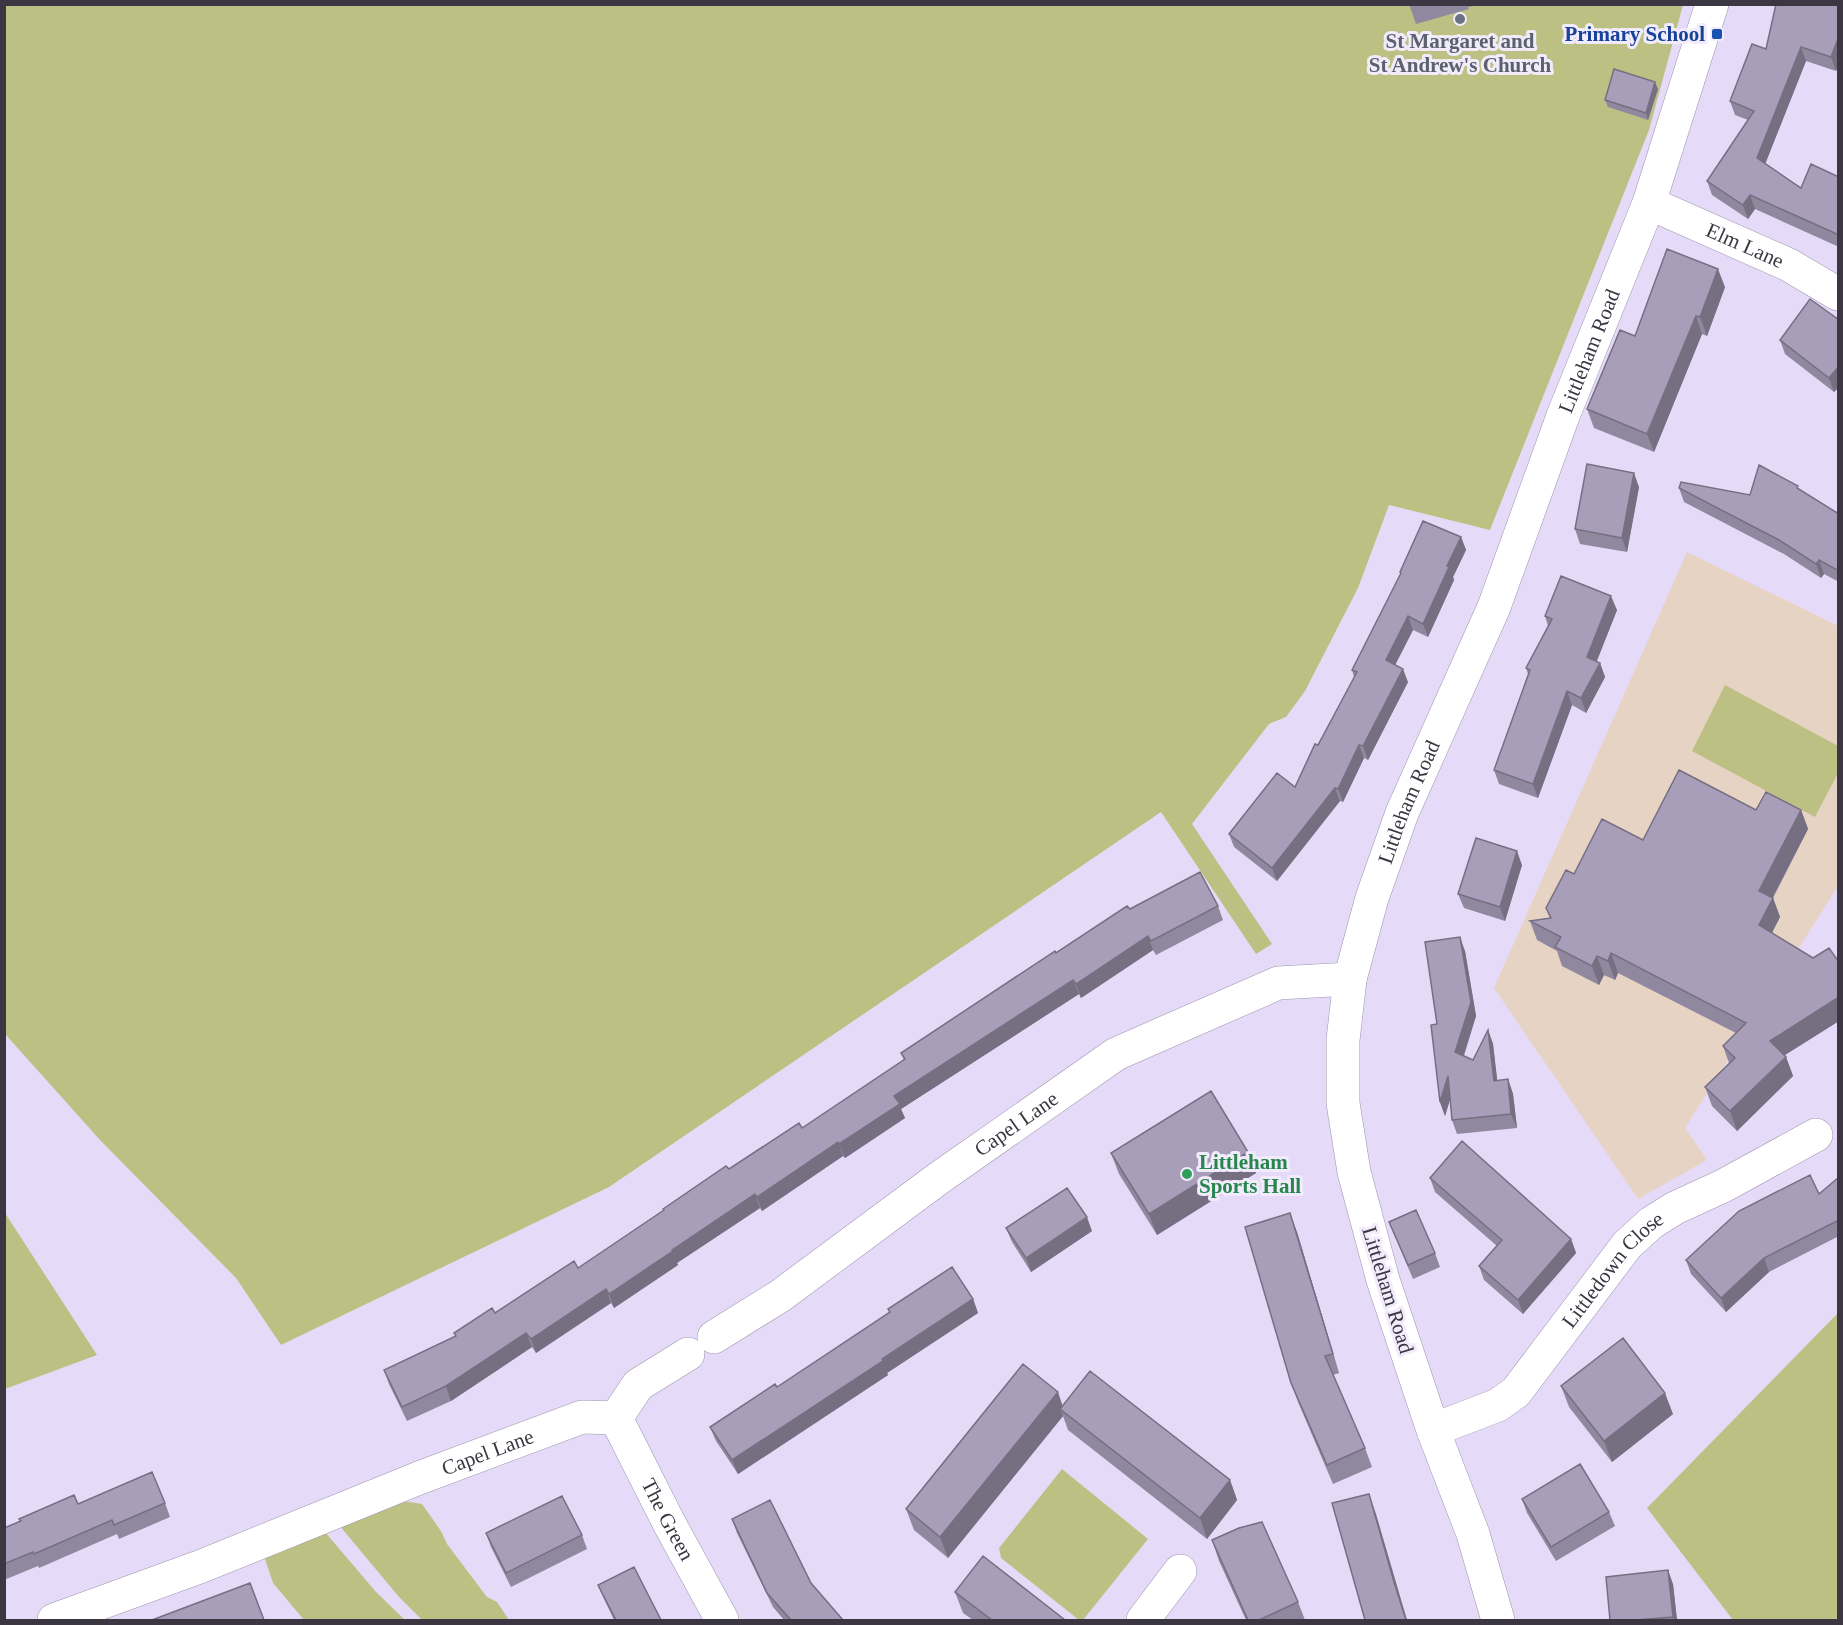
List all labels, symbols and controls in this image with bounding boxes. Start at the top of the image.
marker: St Margaret and St Andrew's Church [1453,12,1467,26]
place label: Primary School [1564,22,1705,46]
marker: Primary School [1710,27,1724,41]
place label: St Margaret and St Andrew's Church [1369,29,1552,77]
street label: Elm Lane [1703,218,1787,273]
street label: Littleham Road [1554,285,1625,416]
street label: Littleham Road [1373,736,1445,867]
street label: Capel Lane [970,1086,1063,1161]
place label: Littleham Sports Hall [1199,1150,1301,1198]
marker: Littleham Sports Hall [1180,1167,1194,1181]
street label: Littledown Close [1557,1206,1668,1333]
street label: Littleham Road [1357,1224,1419,1357]
street label: Capel Lane [438,1424,537,1480]
street label: The Green [637,1475,699,1565]

